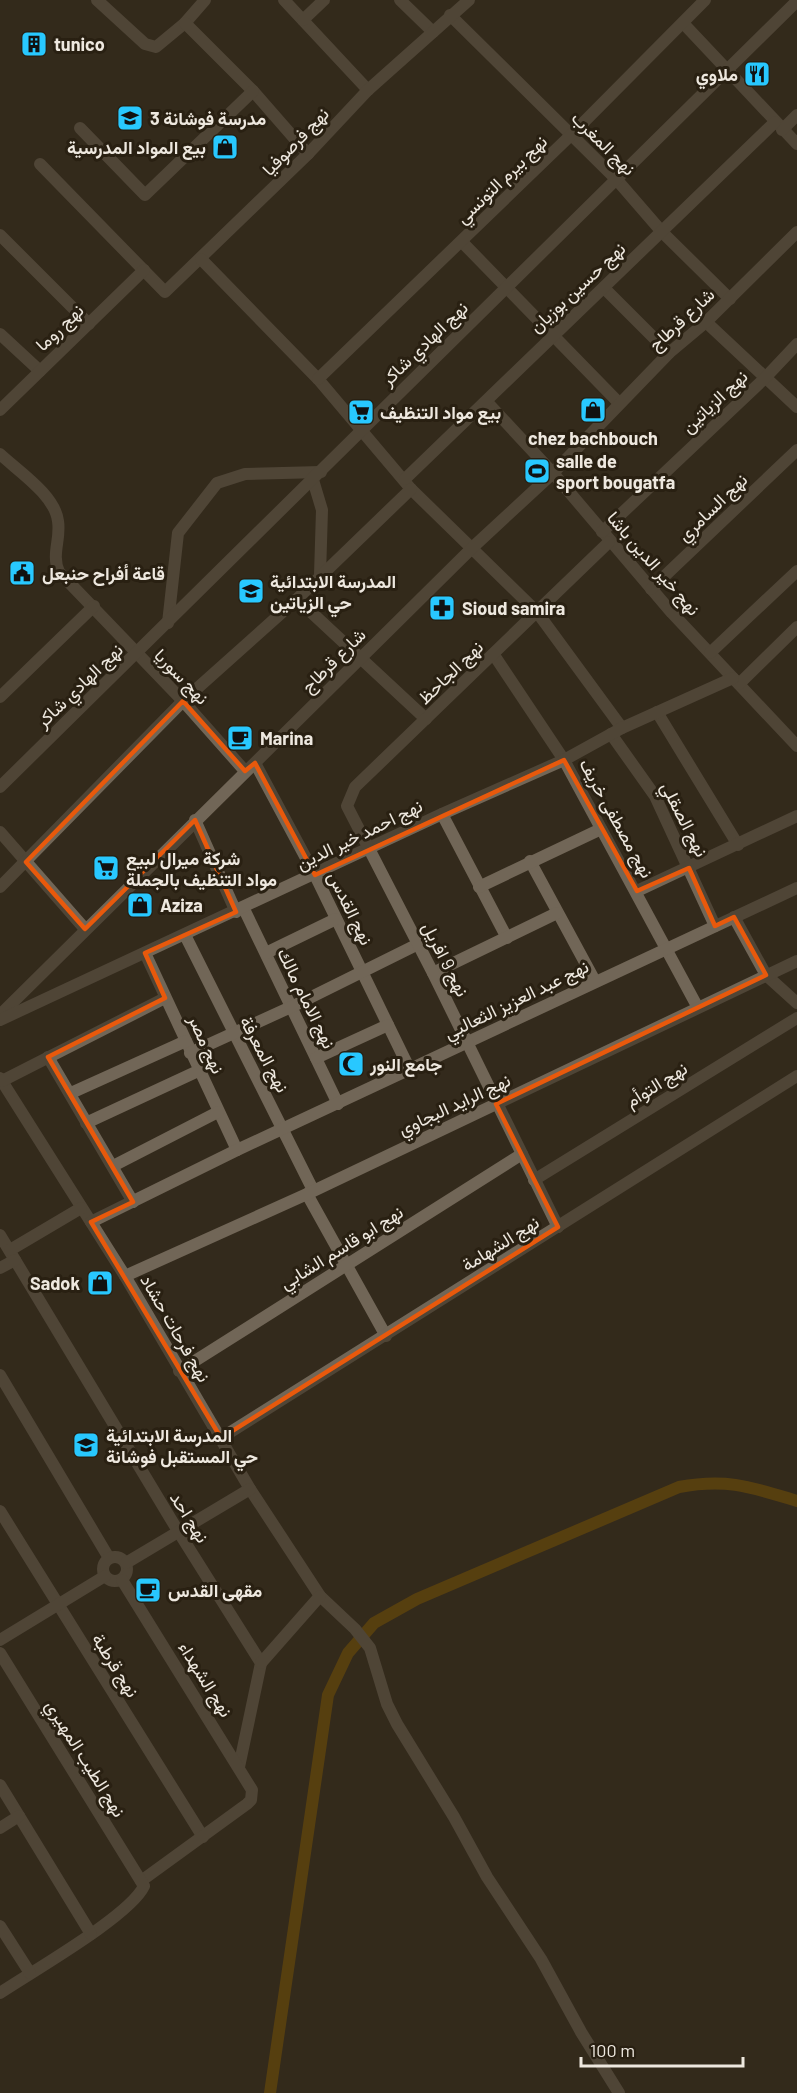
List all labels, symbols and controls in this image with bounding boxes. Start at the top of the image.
building icon: tunico [19,29,49,59]
place label: tunico [54,33,105,55]
restaurant icon: ملاوي [742,59,772,89]
place label: ملاوي [696,63,738,90]
street label: نهج فرصوفيا [257,102,334,181]
school or university icon: مدرسة فوشانة 3 [115,103,145,133]
street label: نهج المغرب [566,106,641,181]
place label: مدرسة فوشانة 3 [150,107,266,130]
street label: نهج بيرم التونسي [451,130,555,232]
shop icon: بيع المواد المدرسية [210,132,240,162]
place label: بيع المواد المدرسية [67,136,206,160]
street label: نهج حسين بوزيان [525,237,631,338]
street label: شارع قرطاج [643,283,720,356]
street label: نهج الهادي شاكر [375,296,475,394]
street label: نهج روما [30,299,89,357]
street label: نهج الزياتين [676,365,753,439]
shop icon: chez bachbouch [578,395,608,425]
supermarket icon: بيع مواد التنظيف [346,397,376,427]
place label: بيع مواد التنظيف [380,401,501,425]
place label: chez bachbouch [528,427,658,449]
place label: salle de sport bougatfa [556,450,675,493]
sports icon: salle de sport bougatfa [522,456,552,486]
street label: نهج السامري [672,468,755,549]
street label: نهج خير الدين باشا [601,507,705,621]
public building icon: قاعة أفراح حنبعل [7,558,37,588]
place label: قاعة أفراح حنبعل [42,562,165,586]
place label: المدرسة الابتدائية حي الزياتين [270,570,396,618]
school or university icon: المدرسة الابتدائية حي الزياتين [236,576,266,606]
pharmacy icon: Sioud samira [427,593,457,623]
place label: Sioud samira [462,597,565,619]
street label: شارع قرطاج [296,623,371,698]
street label: نهج الجاحظ [413,636,489,710]
street label: نهج الهادي شاكر [30,638,130,736]
street label: نهج سوريا [149,644,214,710]
cafe icon: Marina [225,723,255,753]
place label: Marina [260,727,313,749]
street label: نهج مصطفى خريف [573,755,659,882]
street label: نهج الصقلي [652,778,713,862]
street label: نهج احمد خير الدين [292,794,427,876]
place label: شركة ميرال لبيع مواد التنظيف بالجملة [126,847,277,891]
supermarket icon: شركة ميرال لبيع مواد التنظيف بالجملة [91,853,121,883]
street label: نهج القدس [322,868,378,949]
shop icon: Aziza [125,890,155,920]
place label: Aziza [160,894,203,916]
street label: نهج 9 افريل [416,918,474,1001]
street label: نهج الامام مالك [271,944,341,1053]
street label: نهج عبد العزيز الثعالبي [440,955,594,1048]
street label: نهج مصر [182,1010,230,1078]
street label: نهج المعرفة [234,1012,294,1097]
mosque icon: جامع النور [336,1049,366,1079]
place label: جامع النور [369,1053,442,1077]
street label: نهج التوأم [621,1056,692,1113]
street label: نهج الرايد البجاوي [394,1068,516,1144]
street label: نهج ابو قاسم الشابي [275,1200,409,1298]
street label: نهج الشهامة [457,1211,544,1277]
shop icon: Sadok [85,1268,115,1298]
street label: نهج فرحات حشاد [135,1270,216,1387]
place label: Sadok [30,1272,80,1294]
place label: المدرسة الابتدائية حي المستقبل فوشانة [106,1424,258,1472]
school or university icon: المدرسة الابتدائية حي المستقبل فوشانة [71,1430,101,1460]
street label: نهج احد [164,1487,214,1548]
cafe icon: مقهى القدس [133,1575,163,1605]
place label: مقهى القدس [168,1579,263,1602]
street label: نهج قرطبة [86,1629,144,1702]
street label: نهج الشهداء [173,1637,238,1722]
street label: نهج الطيب المهيري [37,1695,131,1823]
scale bar [581,2030,743,2068]
text: 100 m [590,2039,635,2061]

